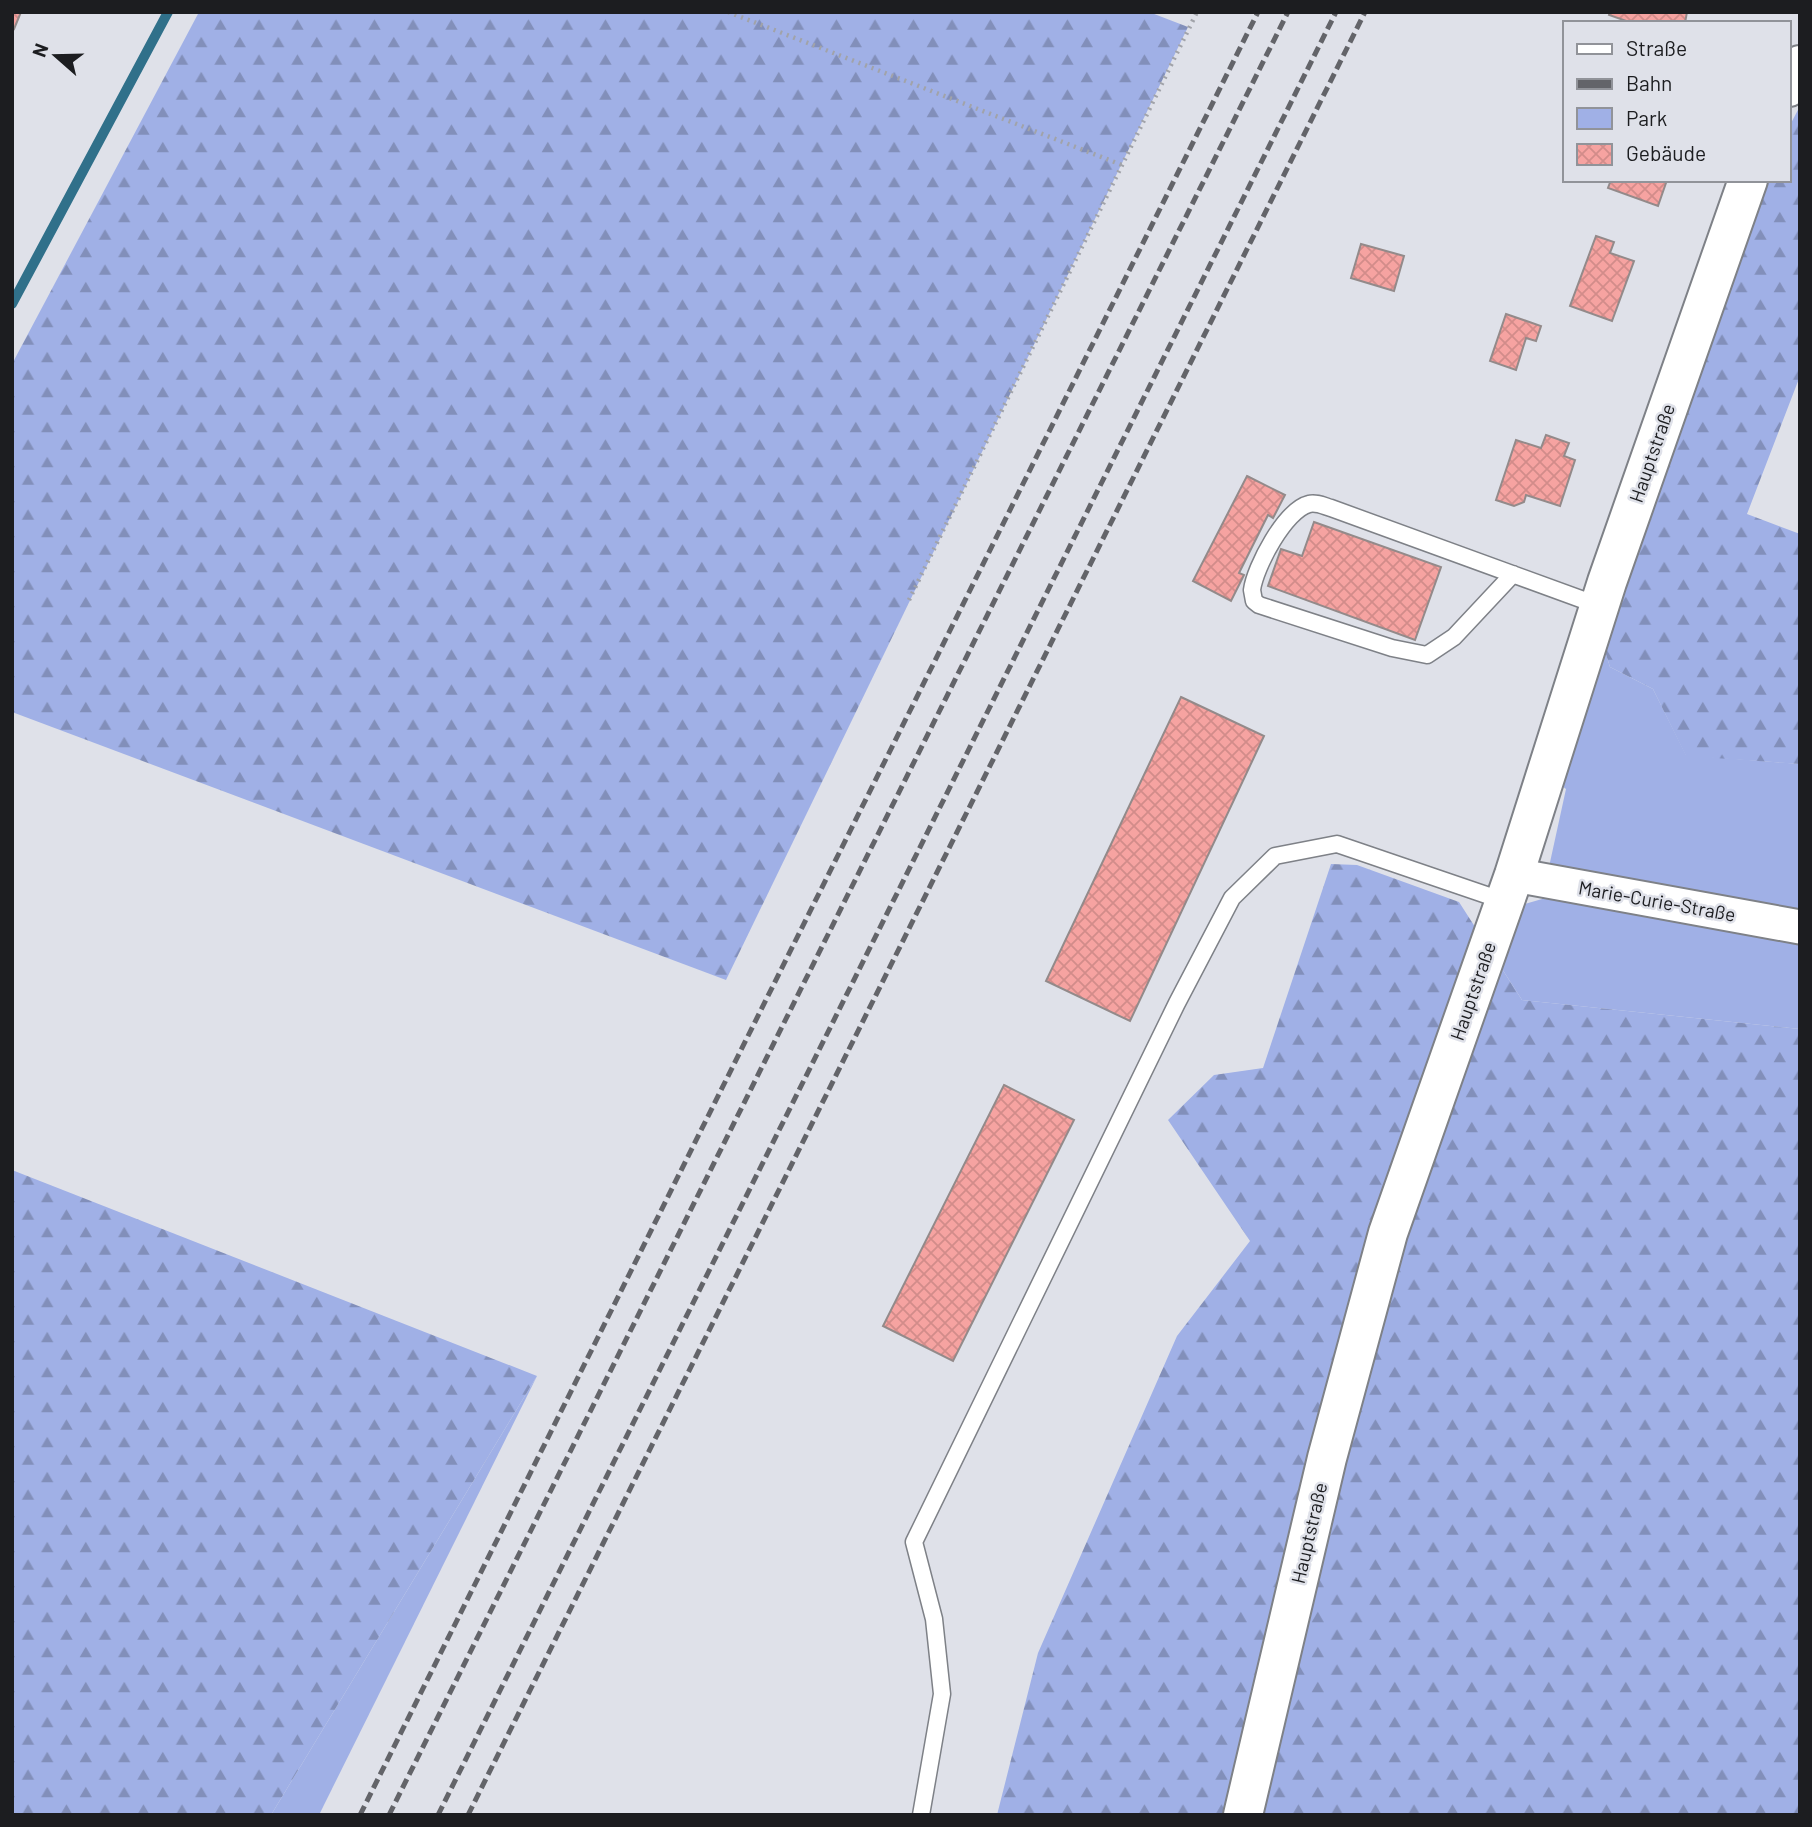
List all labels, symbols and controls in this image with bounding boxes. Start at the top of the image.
north arrow [21,21,91,91]
legend [1563,21,1791,182]
text: Straße [1626,35,1687,60]
text: N [27,40,53,60]
text: Bahn [1626,70,1672,95]
text: Park [1626,105,1667,130]
text: Gebäude [1626,140,1706,165]
street label: Hauptstraße [1624,400,1679,505]
street label: Marie-Curie-Straße [1577,875,1737,926]
street label: Hauptstraße [1445,938,1500,1043]
street label: Hauptstraße [1286,1480,1331,1586]

